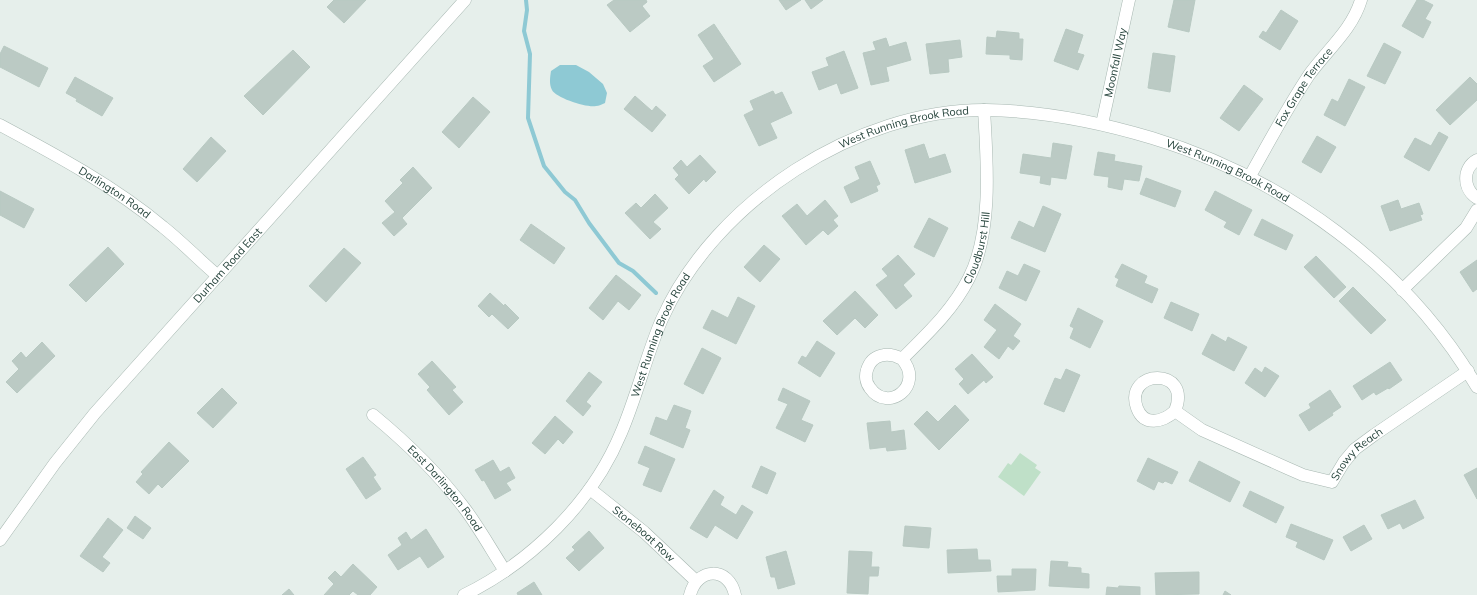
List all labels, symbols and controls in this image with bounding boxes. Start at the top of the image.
street label: Moonfall Way [1101,26,1130,99]
street label: Fox Grape Terrace [1272,45,1335,129]
street label: West Running Brook Road [836,103,969,152]
street label: West Running Brook Road [1164,136,1292,205]
street label: Darlington Road [76,163,153,221]
street label: Cloudburst Hill [960,211,993,287]
street label: Durham Road East [190,225,265,306]
street label: West Running Brook Road [628,270,693,399]
street label: Snowy Reach [1328,424,1385,483]
street label: East Darlington Road [405,442,485,534]
street label: Stoneboat Row [610,503,679,565]

